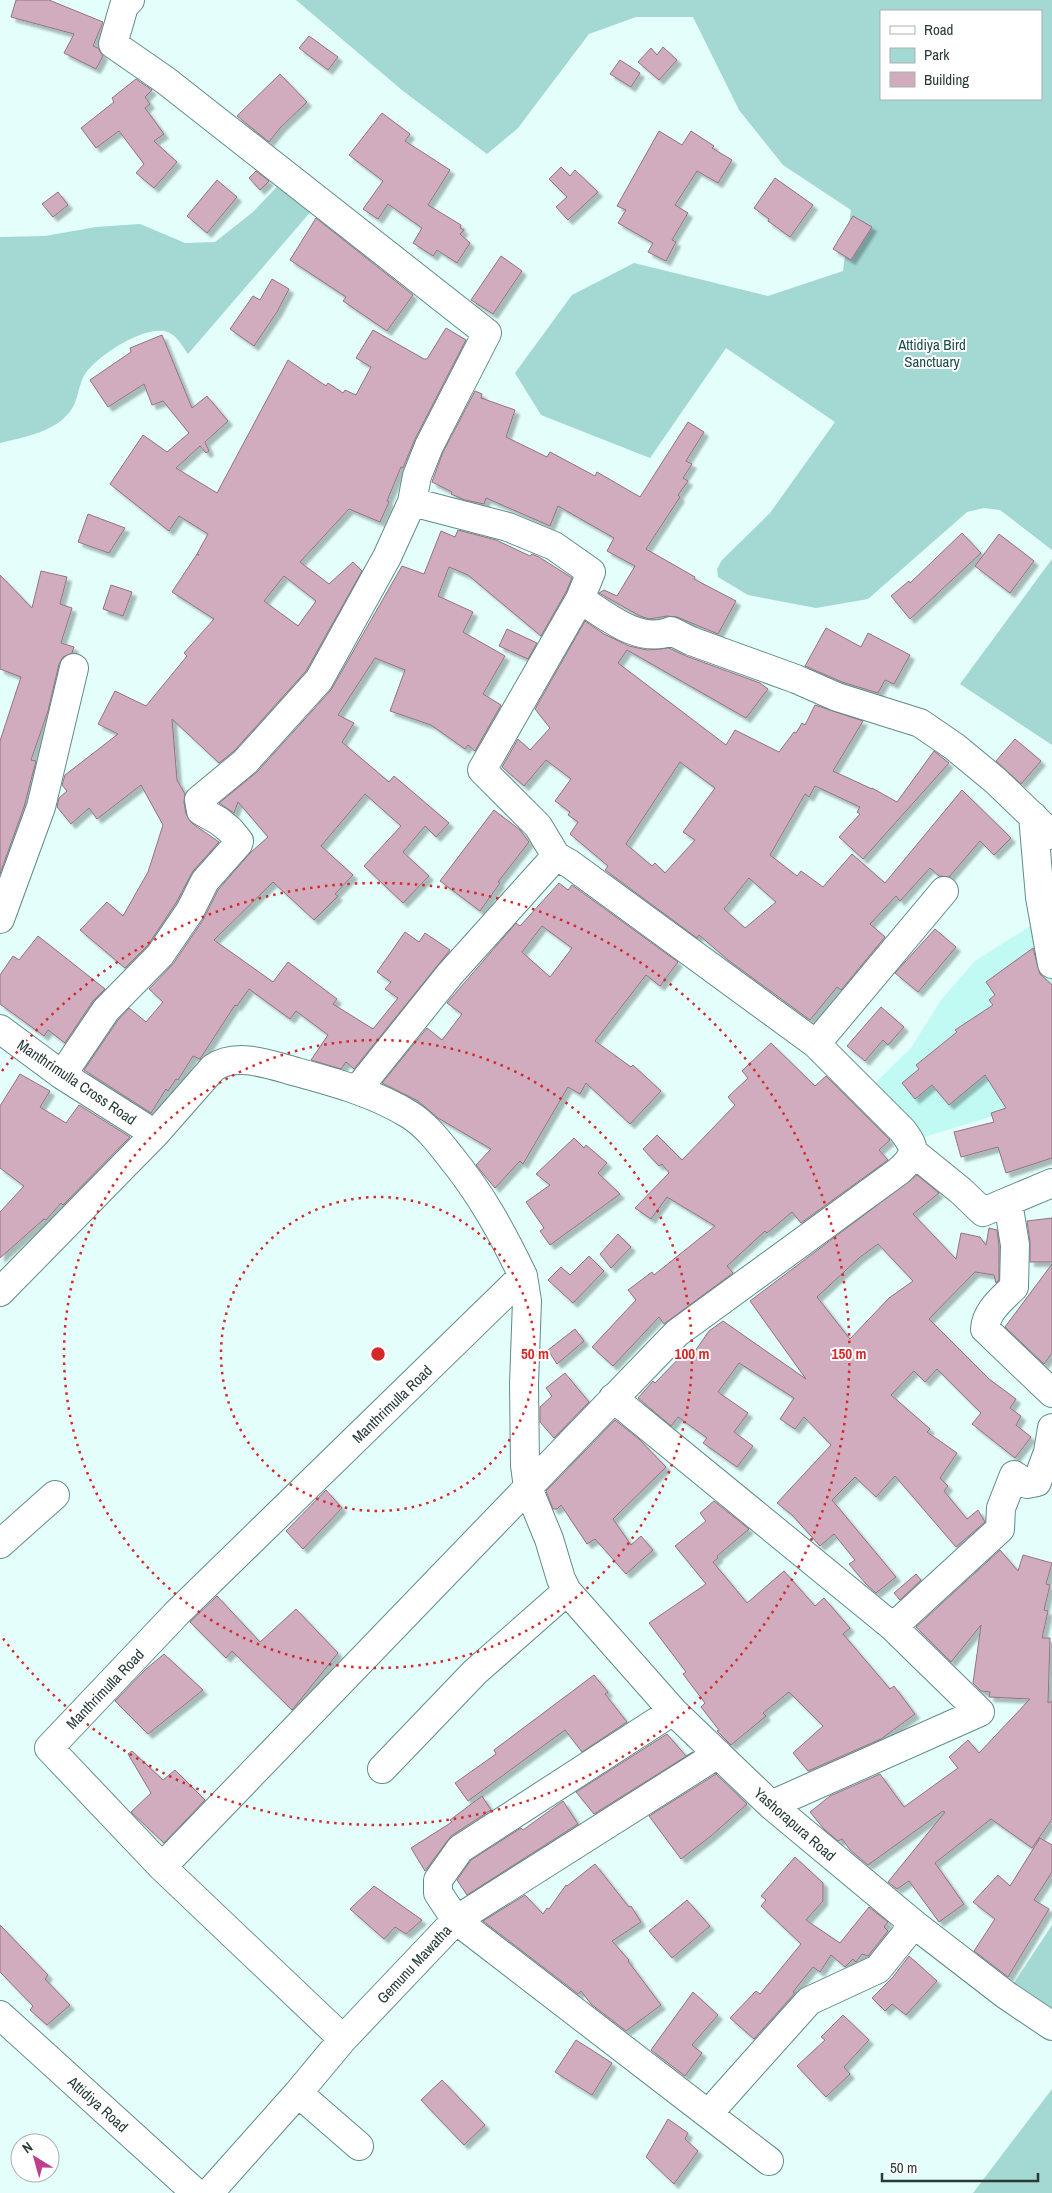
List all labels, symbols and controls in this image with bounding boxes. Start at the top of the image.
legend [880,10,1042,100]
text: Road [924,19,953,40]
text: Park [924,44,950,65]
text: Building [924,69,969,90]
park label: Attidiya Bird Sanctuary [897,334,966,372]
street label: Manthrimulla Cross Road [13,1034,141,1130]
text: 50 m [521,1343,549,1364]
text: 100 m [675,1343,709,1364]
text: 150 m [832,1343,866,1364]
centre of rings [369,1345,387,1363]
street label: Manthrimulla Road [347,1360,437,1448]
street label: Manthrimulla Road [61,1644,149,1734]
street label: Yashorapura Road [749,1782,841,1866]
street label: Gemunu Mawatha [372,1920,456,2008]
street label: Attidiya Road [63,2071,133,2137]
north arrow [10,2133,60,2183]
text: N [18,2138,36,2157]
scale bar [882,2150,1038,2182]
text: 50 m [890,2157,917,2178]

